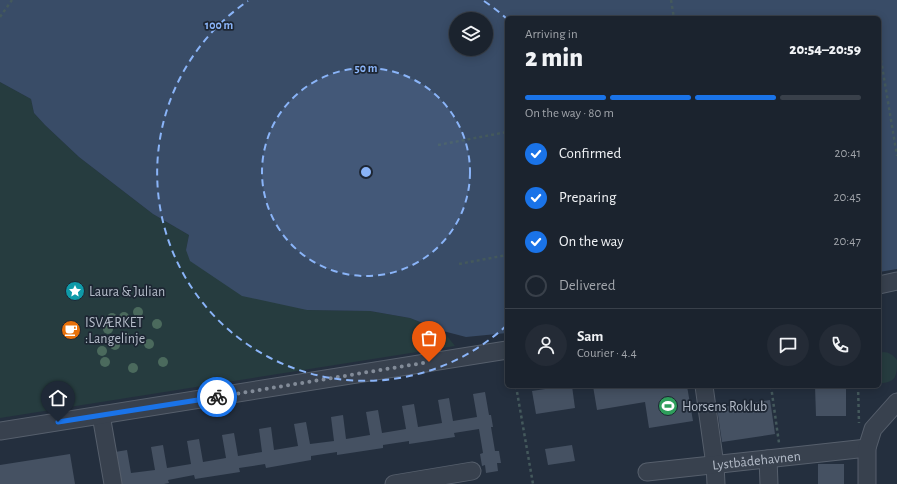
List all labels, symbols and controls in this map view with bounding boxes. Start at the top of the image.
map controls [449,12,493,56]
button: layers [449,12,493,56]
text: 100 m [205,19,233,31]
text: Arriving in [525,28,578,41]
text: 20:54–20:59 [789,42,861,57]
text: 2 min [525,45,583,71]
text: 50 m [355,62,378,74]
text: On the way · 80 m [525,107,614,120]
icon: check [525,143,547,165]
text: Confirmed [559,146,621,161]
text: 20:41 [835,147,861,160]
centre of rings [359,165,373,179]
icon: check [525,187,547,209]
text: Preparing [559,190,616,205]
text: 20:45 [834,191,861,204]
icon: check [525,231,547,253]
text: On the way [559,234,624,249]
text: 20:47 [834,235,861,248]
text: Delivered [559,278,616,293]
place icon: Laura & Julian [64,280,86,302]
place label: Laura & Julian [89,285,165,299]
place label: ISVÆRKET :Langelinje [85,316,145,346]
cafe icon: ISVÆRKET :Langelinje [60,319,82,341]
pin [412,321,446,362]
button: person [525,324,567,366]
button: chat [767,324,809,366]
button: phone [819,324,861,366]
icon: bag [418,327,440,349]
text: Sam [577,329,603,344]
text: Courier · 4.4 [577,347,637,360]
courier [197,377,237,417]
pin [41,381,75,422]
icon: bike [206,386,228,408]
icon: home [47,387,69,409]
sports icon: Horsens Roklub [657,395,679,417]
place label: Horsens Roklub [682,400,767,414]
street label: Lystbådehavnen [711,449,801,473]

